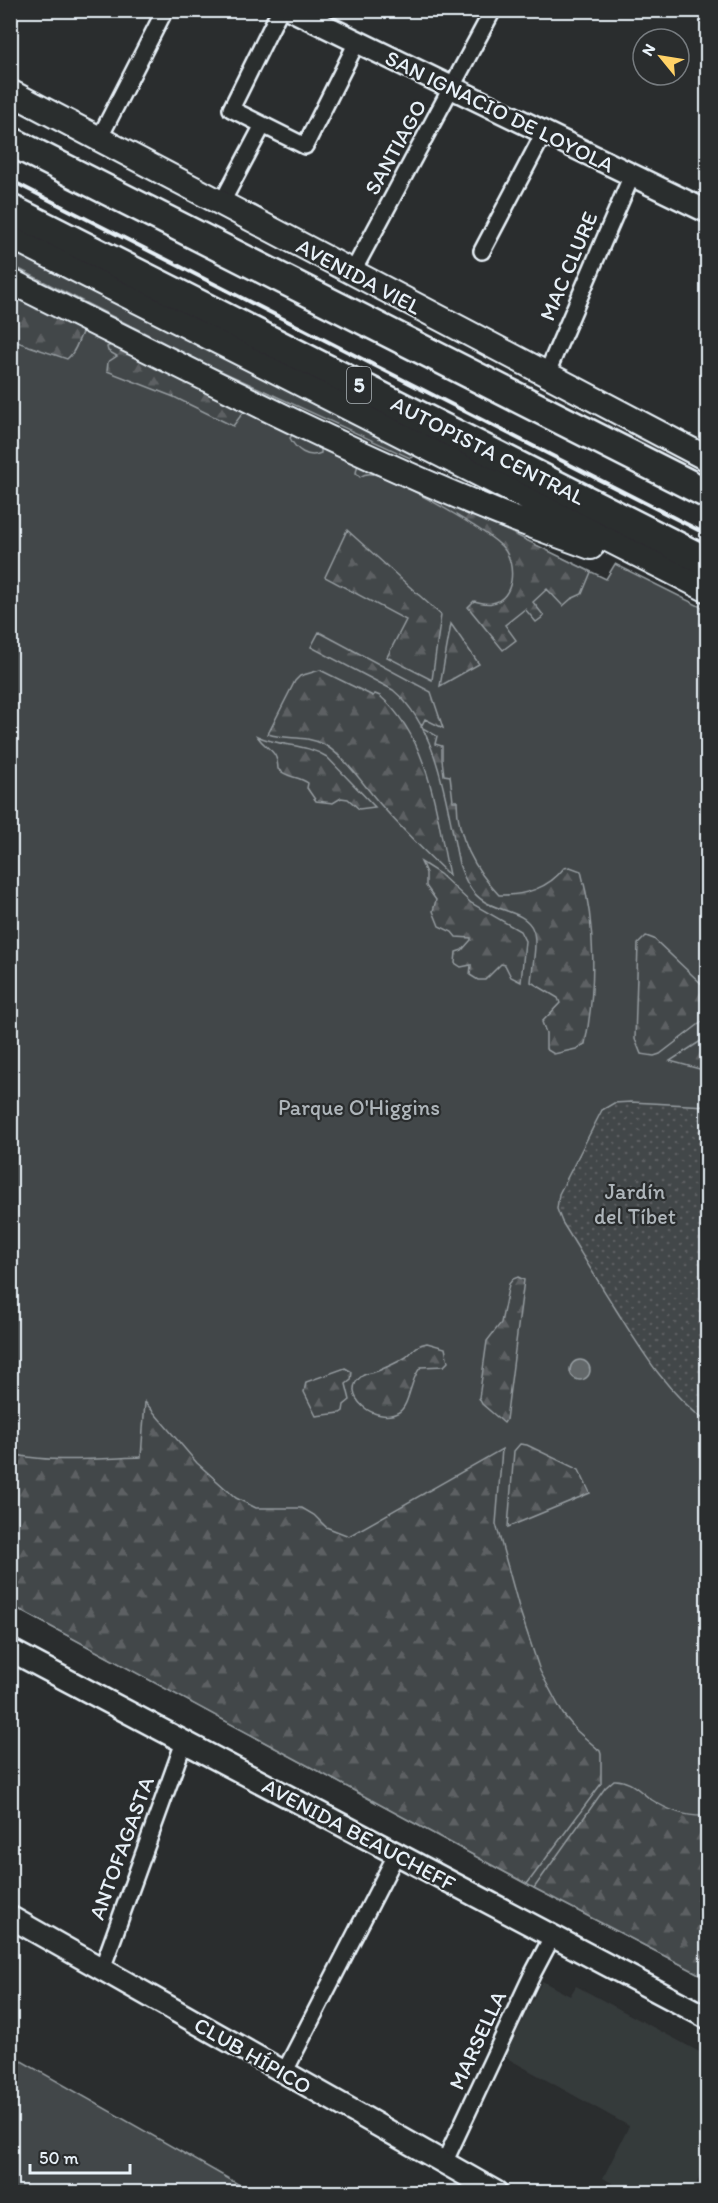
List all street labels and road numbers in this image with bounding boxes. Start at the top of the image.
street label: SAN IGNACIO DE LOYOLA [381,44,619,179]
street label: SANTIAGO [358,95,433,200]
street label: MAC CLURE [533,207,604,325]
street label: AVENIDA VIEL [292,232,426,321]
road number: 5 [347,367,371,403]
street label: AUTOPISTA CENTRAL [386,390,589,511]
street label: AVENIDA BEAUCHEFF [258,1772,460,1897]
street label: ANTOFAGASTA [83,1773,160,1923]
street label: MARSELLA [443,1986,512,2094]
street label: CLUB HÍPICO [189,2011,316,2100]

